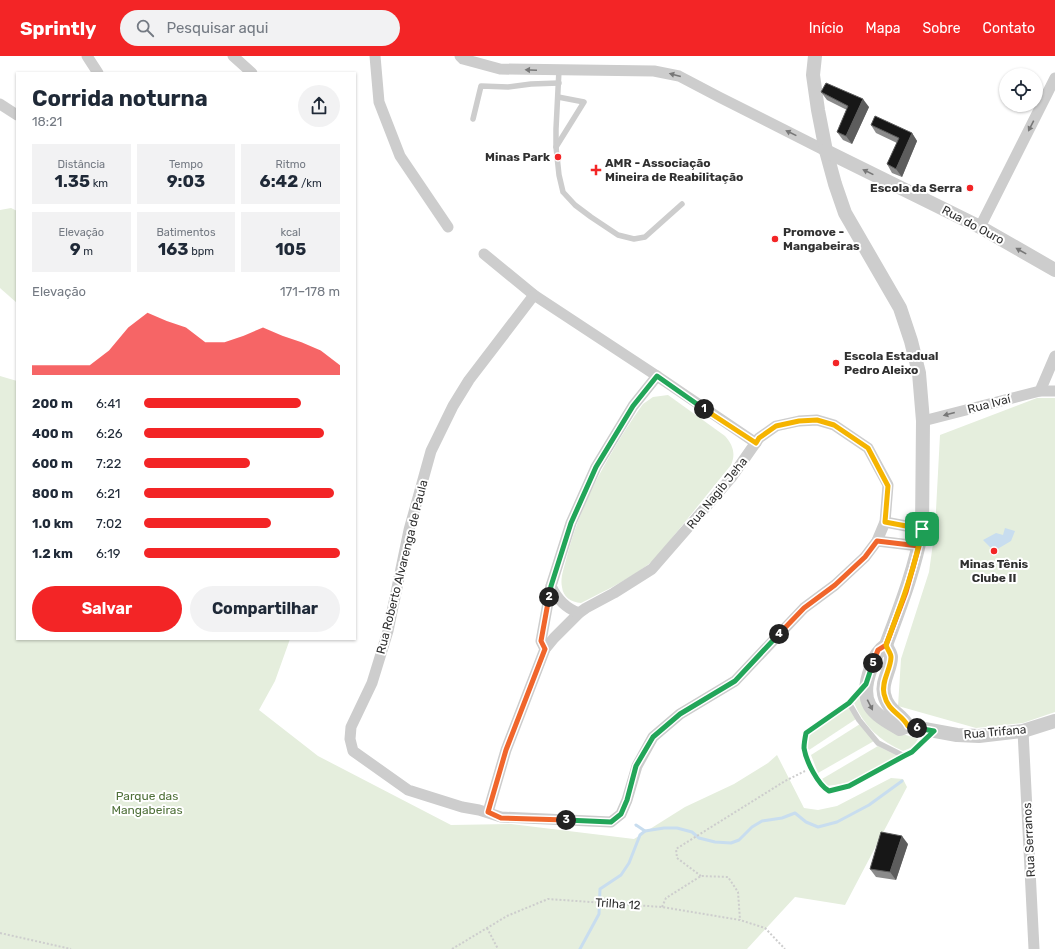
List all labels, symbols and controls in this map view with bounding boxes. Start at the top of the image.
search box [120,10,400,46]
text: Sprintly [20,17,96,40]
icon: search [134,17,156,39]
text: Pesquisar aqui [166,19,268,37]
text: Início [809,20,844,37]
text: Mapa [866,20,901,37]
text: Sobre [923,20,961,37]
text: Contato [983,20,1035,37]
one-way arrow [524,67,537,73]
map controls [999,68,1043,112]
button: locate [999,68,1043,112]
one-way arrow [669,72,681,78]
text: Corrida noturna [32,85,208,112]
button: share [298,85,340,127]
text: 18:21 [32,114,62,129]
one-way arrow [1028,120,1034,131]
one-way arrow [785,130,797,137]
place label: Minas Park [485,150,550,164]
marker: Minas Park [553,152,563,162]
place label: AMR - Associação Mineira de Reabilitação [605,156,743,184]
text: Distância [57,158,105,171]
text: Tempo [169,158,203,171]
text: Ritmo [276,158,306,171]
marker: AMR - Associação Mineira de Reabilitação [590,164,602,176]
one-way arrow [862,169,874,175]
text: 1.35 [55,171,90,191]
text: 9:03 [167,171,205,191]
text: 6:42 [260,171,298,191]
text: km [90,177,108,190]
text: /km [298,177,322,190]
place label: Escola da Serra [870,181,962,195]
marker: Escola da Serra [965,183,975,193]
street label: Rua do Ouro [940,203,1007,247]
place label: Promove - Mangabeiras [783,225,860,253]
text: Elevação [58,226,104,239]
text: Batimentos [156,226,216,239]
text: kcal [281,226,301,239]
marker: Promove - Mangabeiras [770,234,780,244]
text: 9 [70,239,81,259]
text: 163 [158,239,189,259]
text: 105 [275,239,306,259]
text: m [81,245,93,258]
text: bpm [189,245,214,258]
one-way arrow [1015,247,1027,254]
text: Elevação [32,284,86,299]
text: 171–178 m [280,284,340,299]
place label: Escola Estadual Pedro Aleixo [844,349,939,377]
marker: Escola Estadual Pedro Aleixo [831,358,841,368]
street label: Rua Ivaí [966,391,1013,416]
text: 200 m [32,396,73,411]
text: 6:41 [96,396,121,411]
pin: 1 [694,399,714,419]
text: 1 [701,402,707,415]
one-way arrow [943,412,955,418]
text: 400 m [32,426,73,441]
text: 6:26 [96,426,123,441]
street label: Rua Nagib Jeha [684,454,750,532]
text: 600 m [32,456,73,471]
text: 7:22 [96,456,121,471]
street label: Rua Roberto Alvarenga de Paula [374,479,430,655]
text: 800 m [32,486,73,501]
text: 6:21 [96,486,120,501]
pin [905,512,939,546]
text: 1.0 km [32,516,73,531]
text: 7:02 [96,516,122,531]
icon: arrive [911,518,933,540]
text: 1.2 km [32,546,73,561]
text: 6:19 [96,546,120,561]
marker: Minas Tênis Clube II [989,546,999,556]
place label: Minas Tênis Clube II [960,557,1029,585]
button: Salvar [32,586,182,632]
button: Compartilhar [190,586,340,632]
pin: 2 [539,587,559,607]
text: 2 [545,590,553,603]
pin: 4 [769,624,789,644]
text: 4 [775,627,783,640]
pin: 5 [863,653,883,673]
text: 5 [869,656,877,669]
one-way arrow [867,699,874,711]
pin: 6 [907,718,927,738]
text: 6 [913,721,921,734]
street label: Rua Trifana [963,722,1027,742]
park label: Parque das Mangabeiras [111,789,183,817]
street label: Rua Serranos [1020,802,1038,878]
pin: 3 [556,810,576,830]
text: 3 [562,813,570,826]
street label: Trilha 12 [595,895,641,913]

